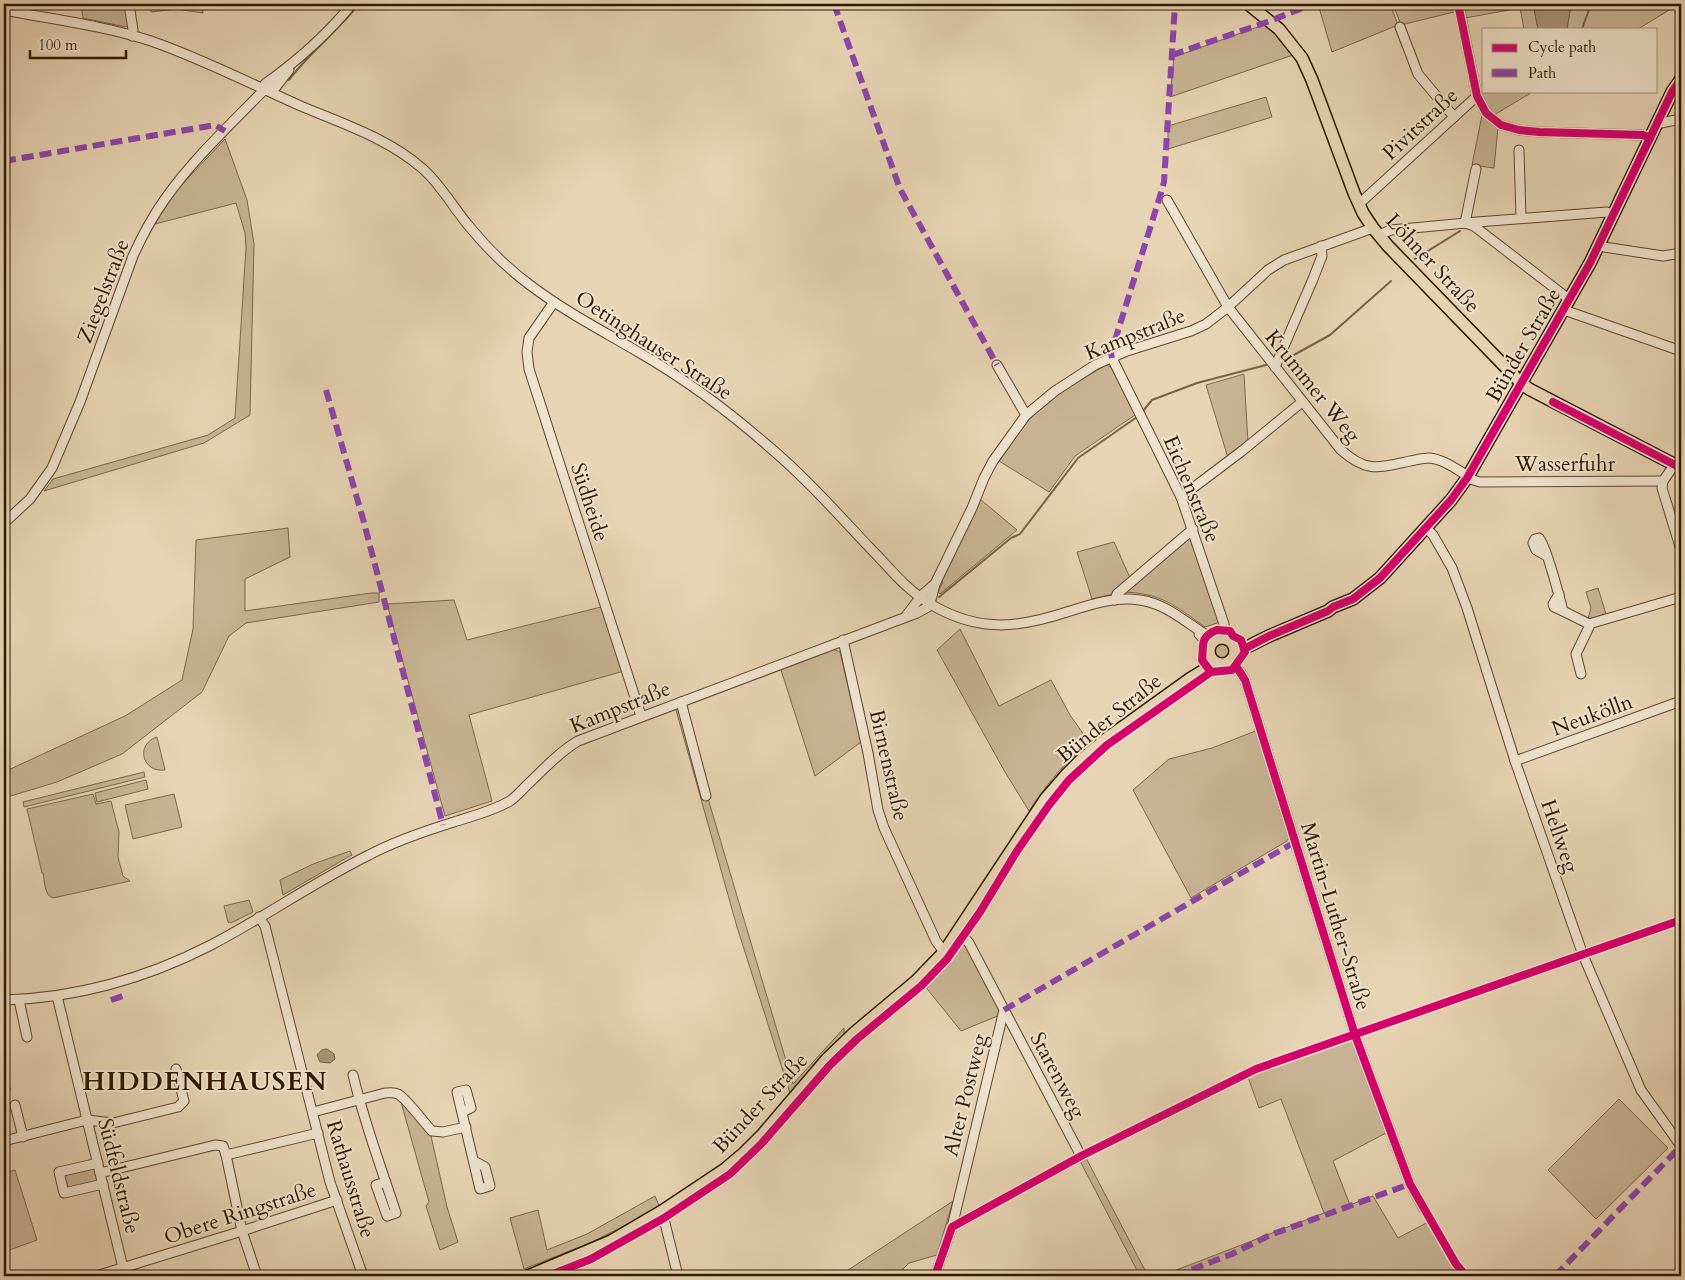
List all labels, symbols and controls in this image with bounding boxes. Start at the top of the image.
scale bar [30,28,126,60]
legend [1482,28,1658,92]
text: 100 m [38,35,78,55]
text: Cycle path [1528,37,1597,57]
text: Path [1528,63,1557,83]
street label: Pivitstraße [1376,82,1465,167]
street label: Löhner Straße [1379,207,1486,319]
street label: Ziegelstraße [70,235,137,347]
street label: Bünder Straße [1479,283,1568,408]
street label: Oetinghauser Straße [570,284,738,407]
street label: Kampstraße [1081,301,1190,368]
street label: Krummer Weg [1258,324,1367,449]
street label: Eichenstraße [1156,431,1227,547]
street label: Wasserfuhr [1514,450,1616,479]
street label: Südheide [563,459,616,545]
street label: Bünder Straße [1051,667,1168,770]
street label: Kampstraße [566,674,675,741]
street label: Neukölln [1548,687,1637,743]
street label: Birnenstraße [862,706,915,824]
street label: Hellweg [1533,796,1586,877]
street label: Martin-Luther-Straße [1293,819,1378,1014]
street label: Starenweg [1023,1027,1092,1124]
street label: Alter Postweg [936,1031,995,1159]
street label: Bünder Straße [706,1047,815,1160]
district label: HIDDENHAUSEN [82,1064,328,1099]
street label: Südfeldstraße [90,1115,147,1237]
street label: Rathausstraße [319,1117,382,1242]
street label: Obere Ringstraße [160,1175,320,1252]

